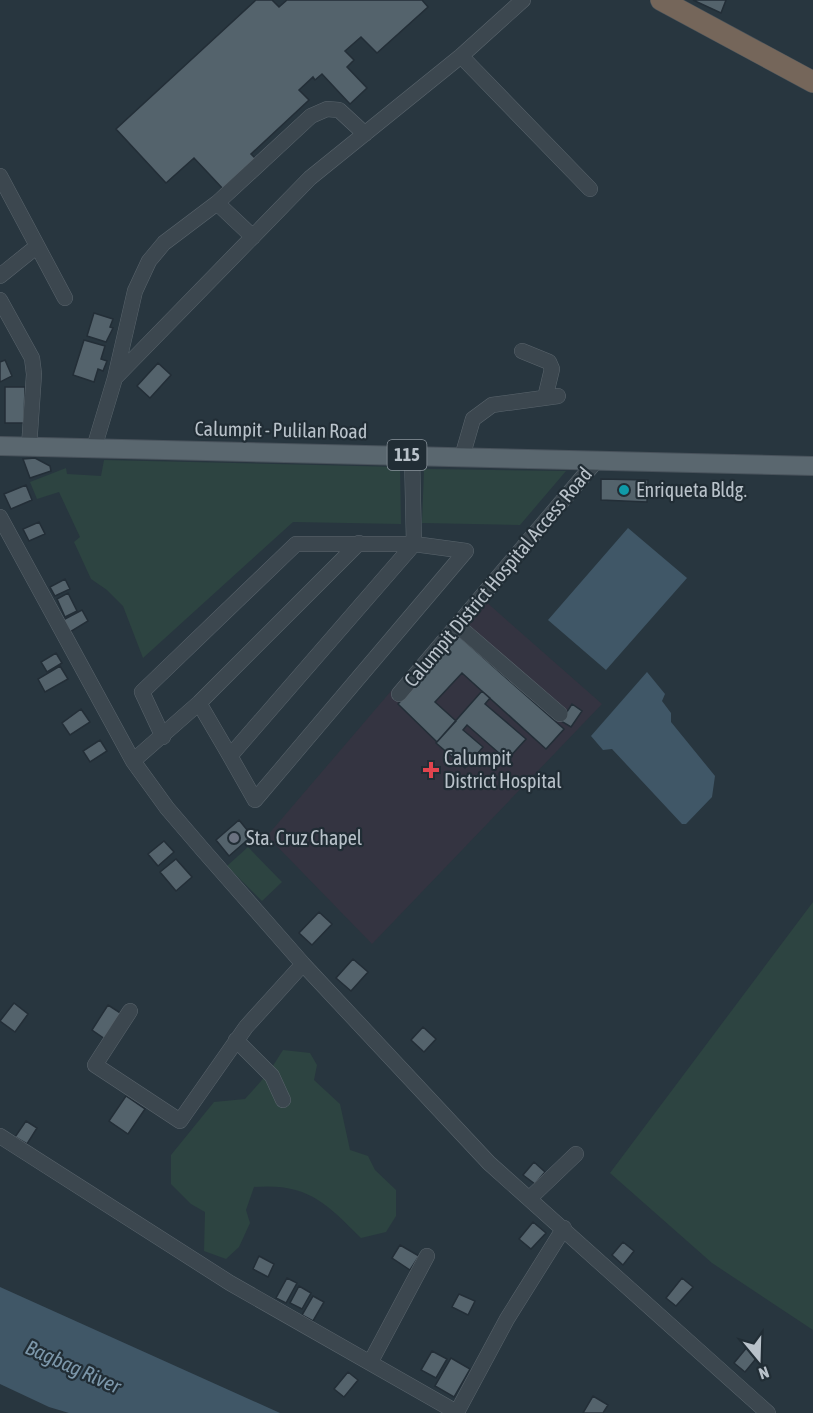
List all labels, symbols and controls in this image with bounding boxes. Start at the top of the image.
street label: Calumpit - Pulilan Road [195,416,367,443]
road number: 115 [388,440,426,470]
street label: Calumpit District Hospital Access Road [399,462,596,691]
place label: Enriqueta Bldg. [636,478,747,501]
marker: Enriqueta Bldg. [617,483,631,497]
place label: Calumpit District Hospital [444,746,562,792]
marker: Calumpit District Hospital [422,761,440,779]
place label: Sta. Cruz Chapel [246,826,363,849]
marker: Sta. Cruz Chapel [227,831,241,845]
north arrow [729,1329,789,1389]
water label: Bagbag River [22,1334,125,1398]
text: N [756,1363,771,1383]

